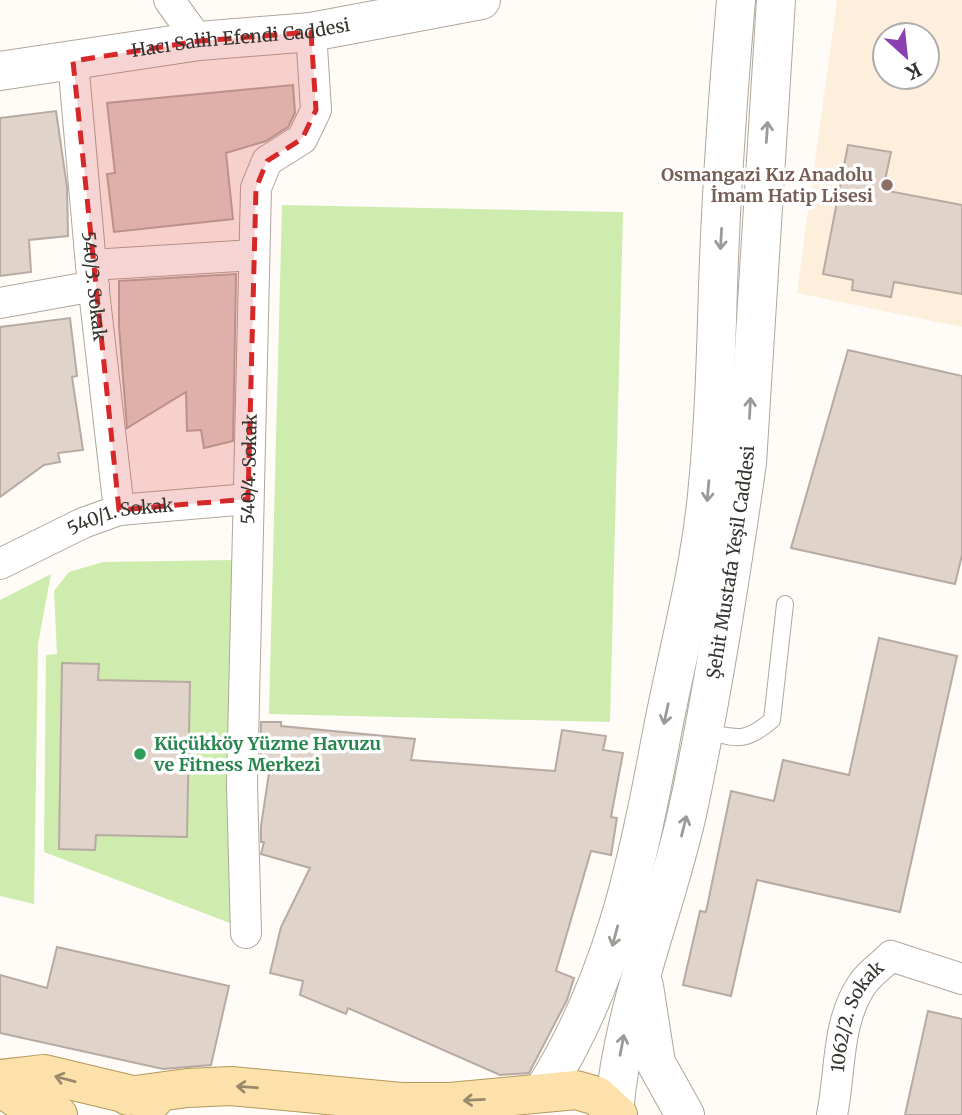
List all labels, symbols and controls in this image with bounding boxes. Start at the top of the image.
street label: Hacı Salih Efendi Caddesi [130,13,352,62]
north arrow [871,21,941,91]
text: K [901,57,925,85]
one-way arrow [761,121,774,144]
place label: Osmangazi Kız Anadolu İmam Hatip Lisesi [661,163,873,207]
marker: Osmangazi Kız Anadolu İmam Hatip Lisesi [879,177,895,193]
one-way arrow [714,227,727,250]
street label: 540/3. Sokak [77,230,112,343]
one-way arrow [744,398,757,420]
street label: 540/4. Sokak [236,413,262,525]
street label: Şehit Mustafa Yeşil Caddesi [701,445,759,681]
one-way arrow [701,479,714,502]
street label: 540/1. Sokak [63,493,175,540]
one-way arrow [658,702,672,725]
place label: Küçükköy Yüzme Havuzu ve Fitness Merkezi [153,732,381,776]
marker: Küçükköy Yüzme Havuzu ve Fitness Merkezi [132,746,148,762]
one-way arrow [677,815,691,838]
one-way arrow [608,924,621,947]
street label: 1062/2. Sokak [826,955,889,1073]
one-way arrow [616,1034,630,1057]
one-way arrow [54,1072,76,1085]
one-way arrow [236,1080,259,1093]
one-way arrow [462,1094,485,1107]

